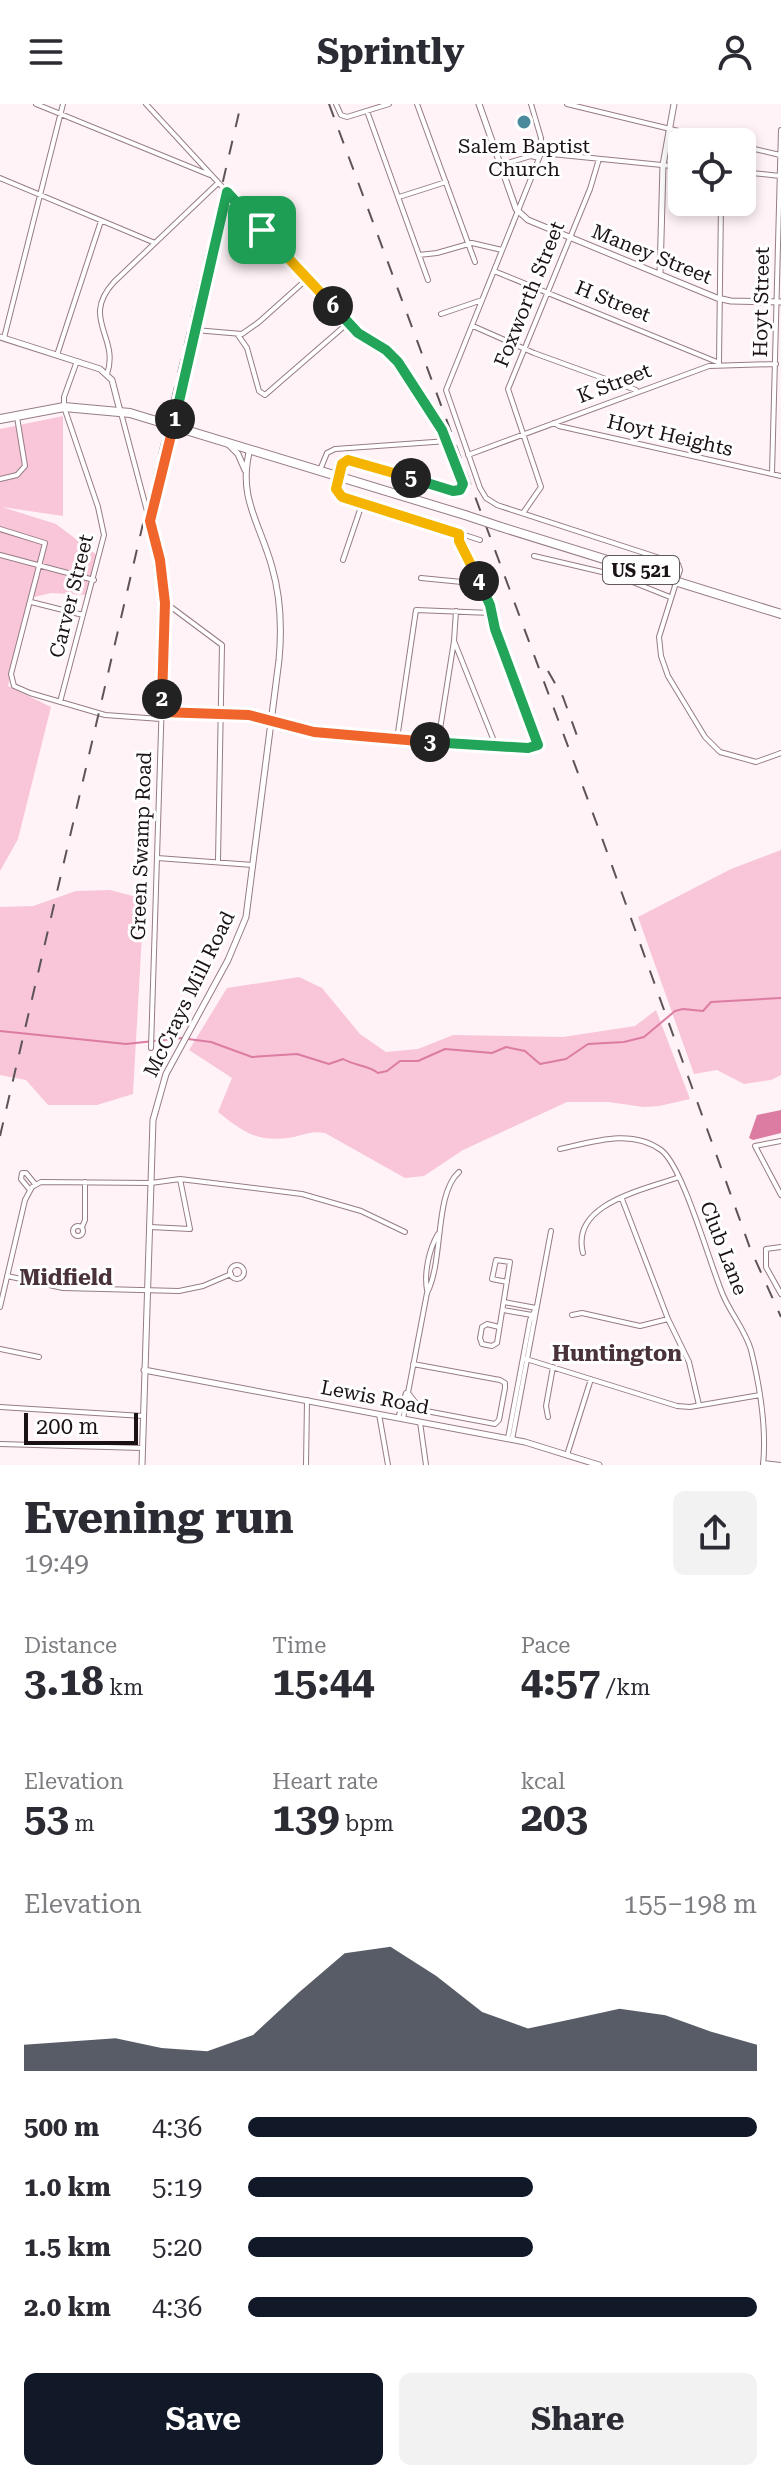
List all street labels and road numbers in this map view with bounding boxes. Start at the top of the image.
street label: Foxworth Street [489,217,569,370]
street label: Maney Street [588,219,716,289]
street label: Hoyt Street [748,246,774,358]
street label: H Street [572,275,655,327]
street label: K Street [574,358,655,408]
street label: Hoyt Heights [605,409,735,461]
street label: Carver Street [44,531,98,660]
road number: US 521 [603,556,679,584]
street label: Green Swamp Road [126,751,156,941]
street label: McCrays Mill Road [138,907,240,1081]
street label: Club Lane [695,1198,753,1298]
street label: Lewis Road [319,1375,431,1419]

